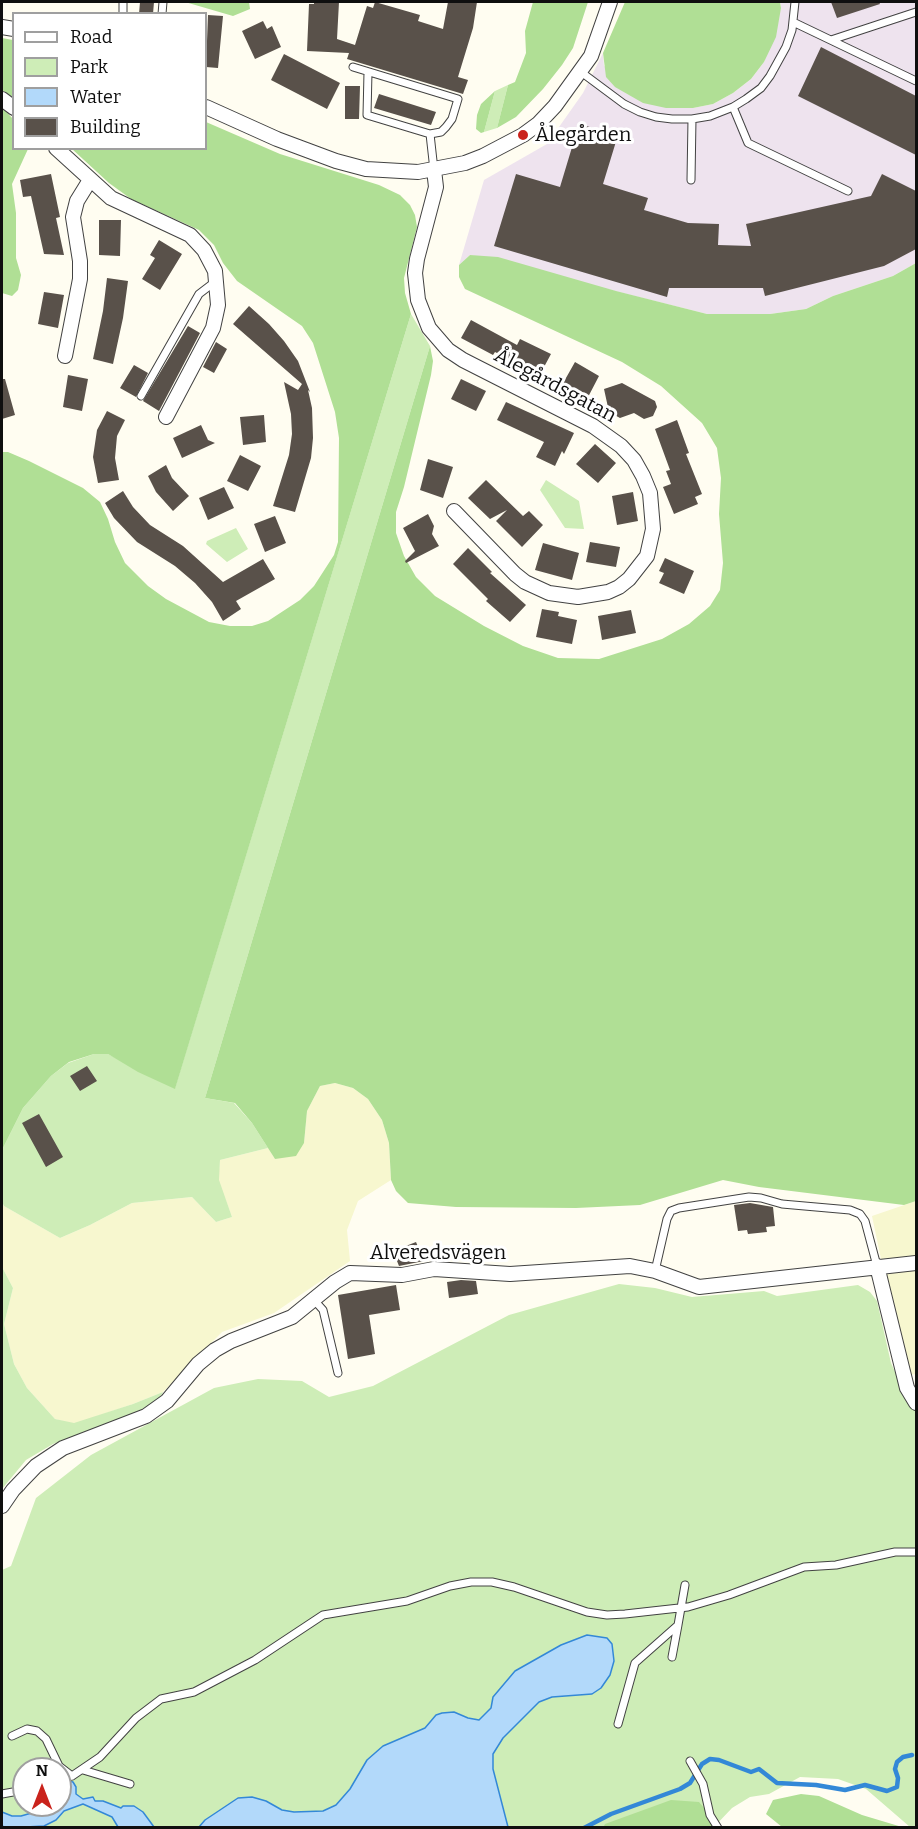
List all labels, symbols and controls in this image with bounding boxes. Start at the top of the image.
legend [12,12,207,150]
text: Road [70,26,112,48]
text: Park [70,56,108,78]
text: Water [70,86,121,108]
text: Building [70,116,141,138]
place label: Ålegården [535,123,631,147]
marker: Ålegården [516,128,530,142]
street label: Ålegårdsgatan [490,344,620,428]
street label: Alveredsvägen [370,1241,506,1265]
north arrow [12,1757,72,1817]
text: N [36,1761,48,1780]

